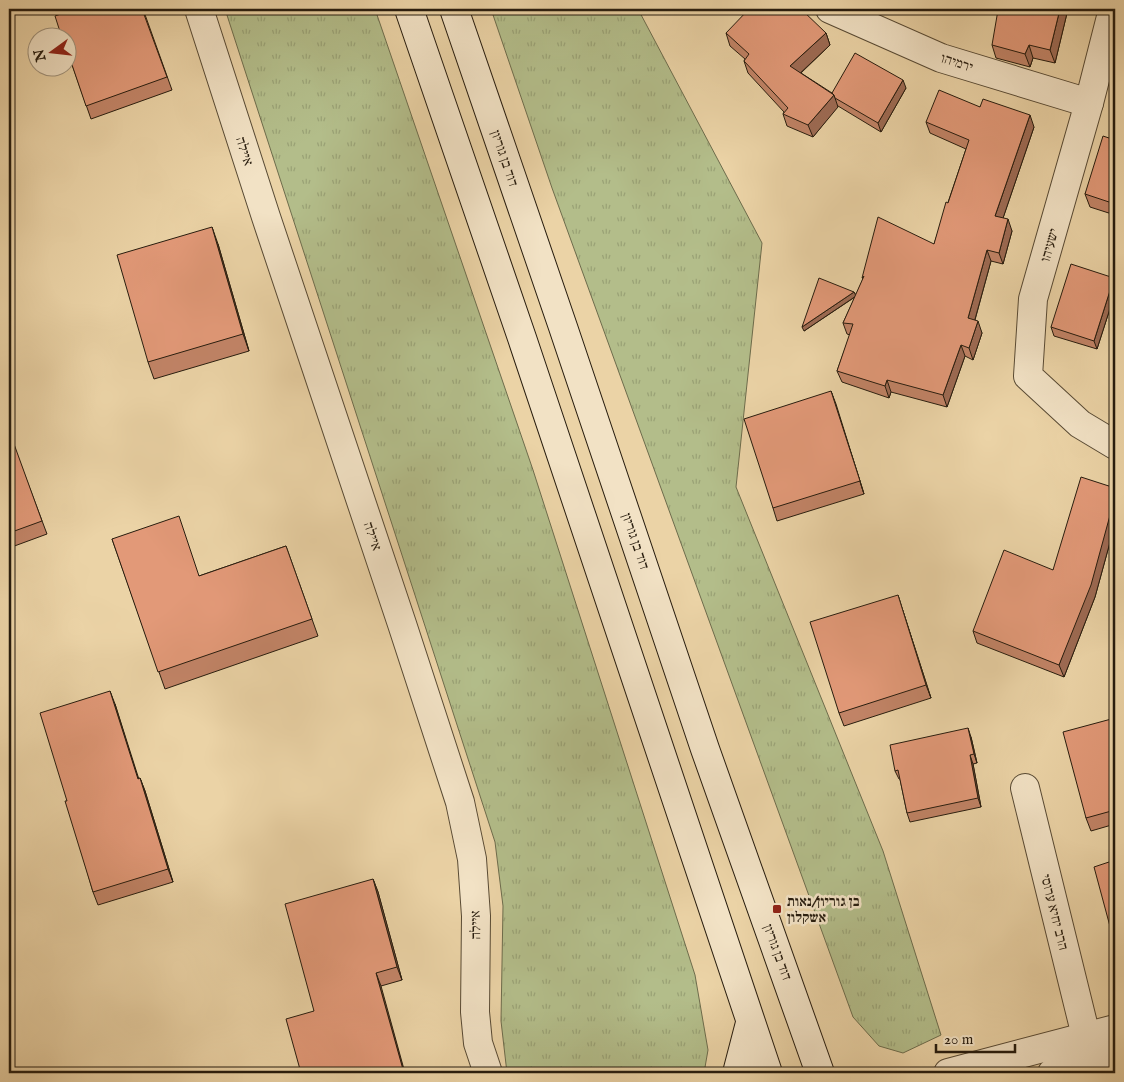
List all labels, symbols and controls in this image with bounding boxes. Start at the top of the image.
north arrow [28,28,78,78]
text: N [30,47,51,64]
street label: ירמיהו [938,49,975,77]
street label: דוד בן גוריון [486,128,522,189]
street label: איילה [231,135,257,168]
street label: ישעיהו [1037,226,1063,264]
street label: דוד בן גוריון [617,511,653,572]
street label: איילה [359,520,385,553]
street label: הרב יחיא ערוסי [1036,872,1072,952]
place label: בן גוריון/נאות אשקלון [787,893,860,927]
marker: בן גוריון/נאות אשקלון [771,903,783,915]
street label: איילה [467,910,485,940]
street label: דוד בן גוריון [759,922,796,983]
scale bar [936,1022,1015,1054]
text: 20 m [944,1030,974,1049]

